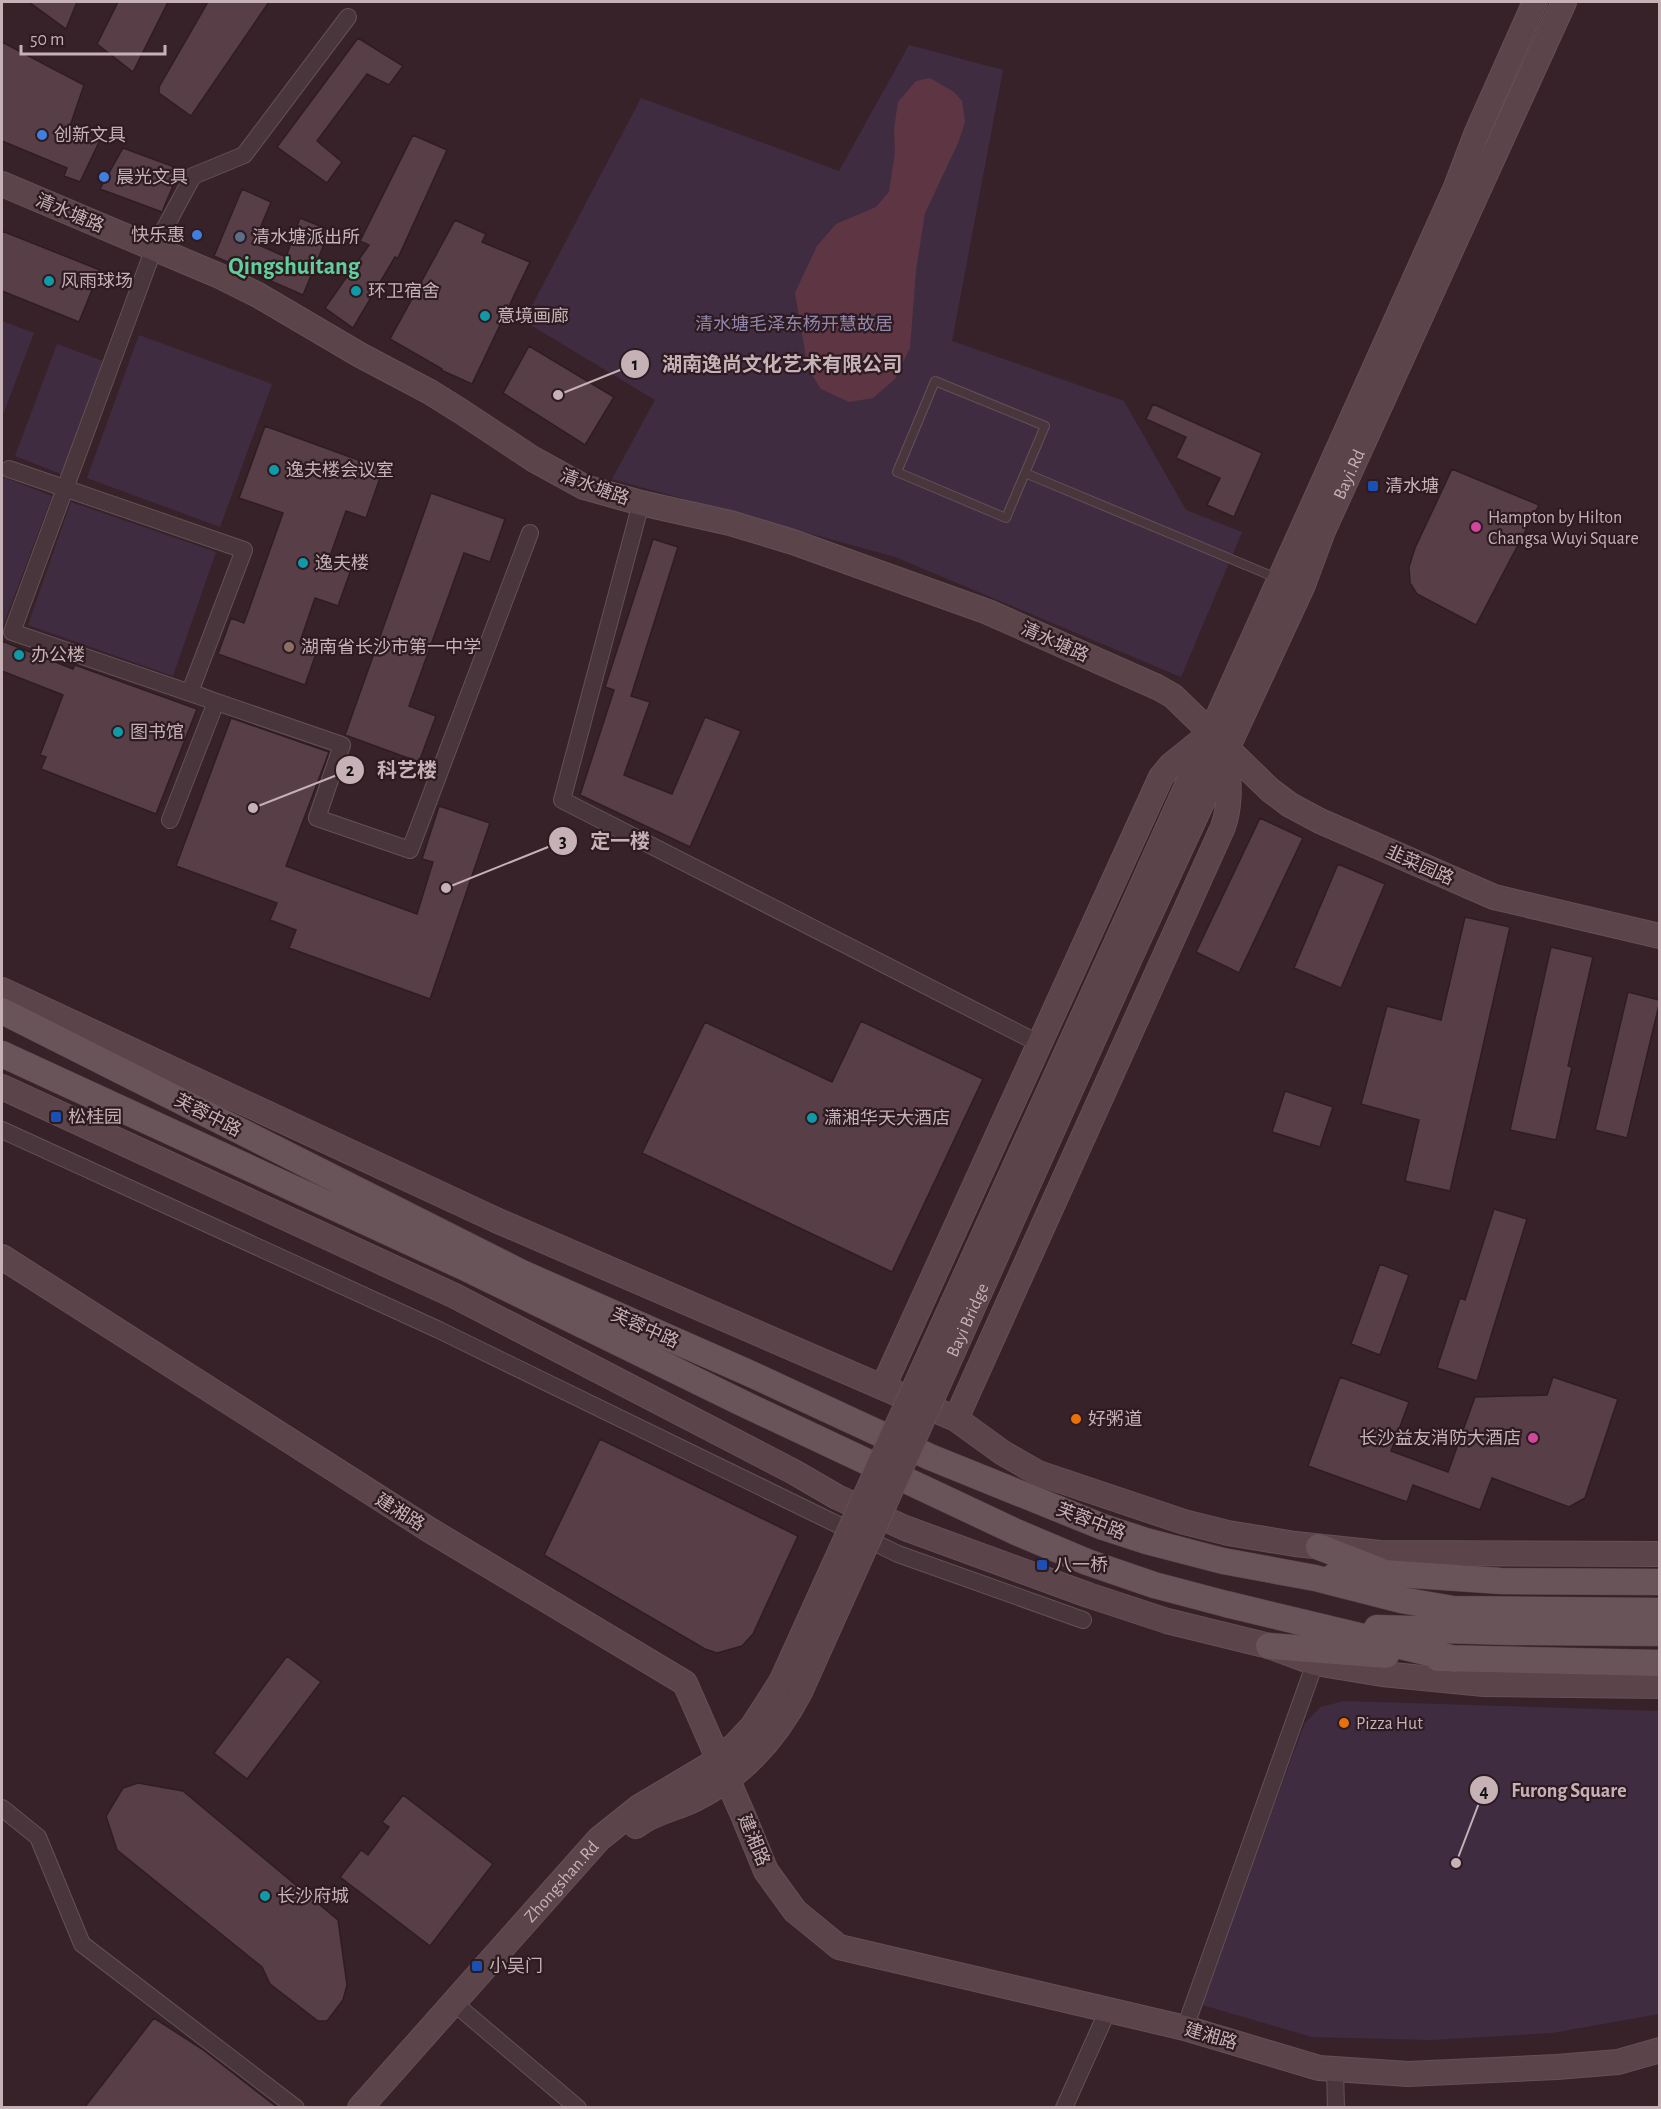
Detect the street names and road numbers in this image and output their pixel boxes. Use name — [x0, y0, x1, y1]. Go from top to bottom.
street label: 清水塘路 — [33, 190, 107, 236]
street label: Bayi.Rd — [1331, 447, 1369, 502]
street label: 清水塘路 — [558, 465, 632, 509]
street label: 清水塘路 — [1018, 618, 1092, 666]
street label: 韭菜园路 — [1383, 841, 1457, 889]
street label: 芙蓉中路 — [171, 1090, 245, 1140]
street label: Bayi Bridge — [944, 1281, 993, 1360]
street label: 芙蓉中路 — [608, 1304, 682, 1352]
street label: 建湘路 — [372, 1489, 428, 1535]
street label: 芙蓉中路 — [1054, 1499, 1128, 1543]
street label: 建湘路 — [734, 1811, 774, 1869]
street label: Zhongshan.Rd — [521, 1838, 603, 1926]
street label: 建湘路 — [1182, 2019, 1240, 2053]

